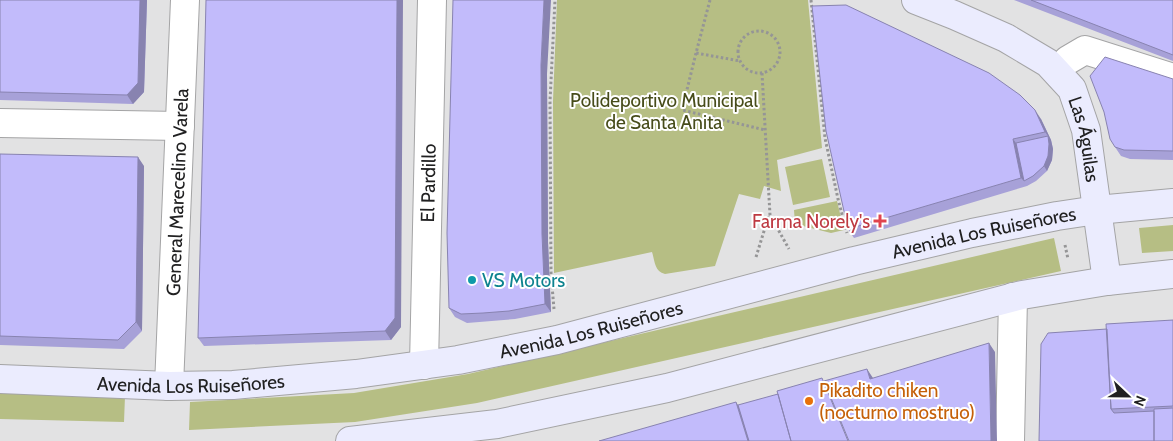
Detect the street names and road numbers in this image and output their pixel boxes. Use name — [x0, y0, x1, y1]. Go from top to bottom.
street label: General Marecelino Varela — [161, 88, 193, 296]
street label: Las Águilas — [1064, 93, 1105, 184]
street label: El Pardillo — [416, 143, 440, 223]
street label: Avenida Los Ruiseñores — [889, 202, 1078, 263]
street label: Avenida Los Ruiseñores — [497, 296, 685, 363]
street label: Avenida Los Ruiseñores — [97, 369, 286, 398]

